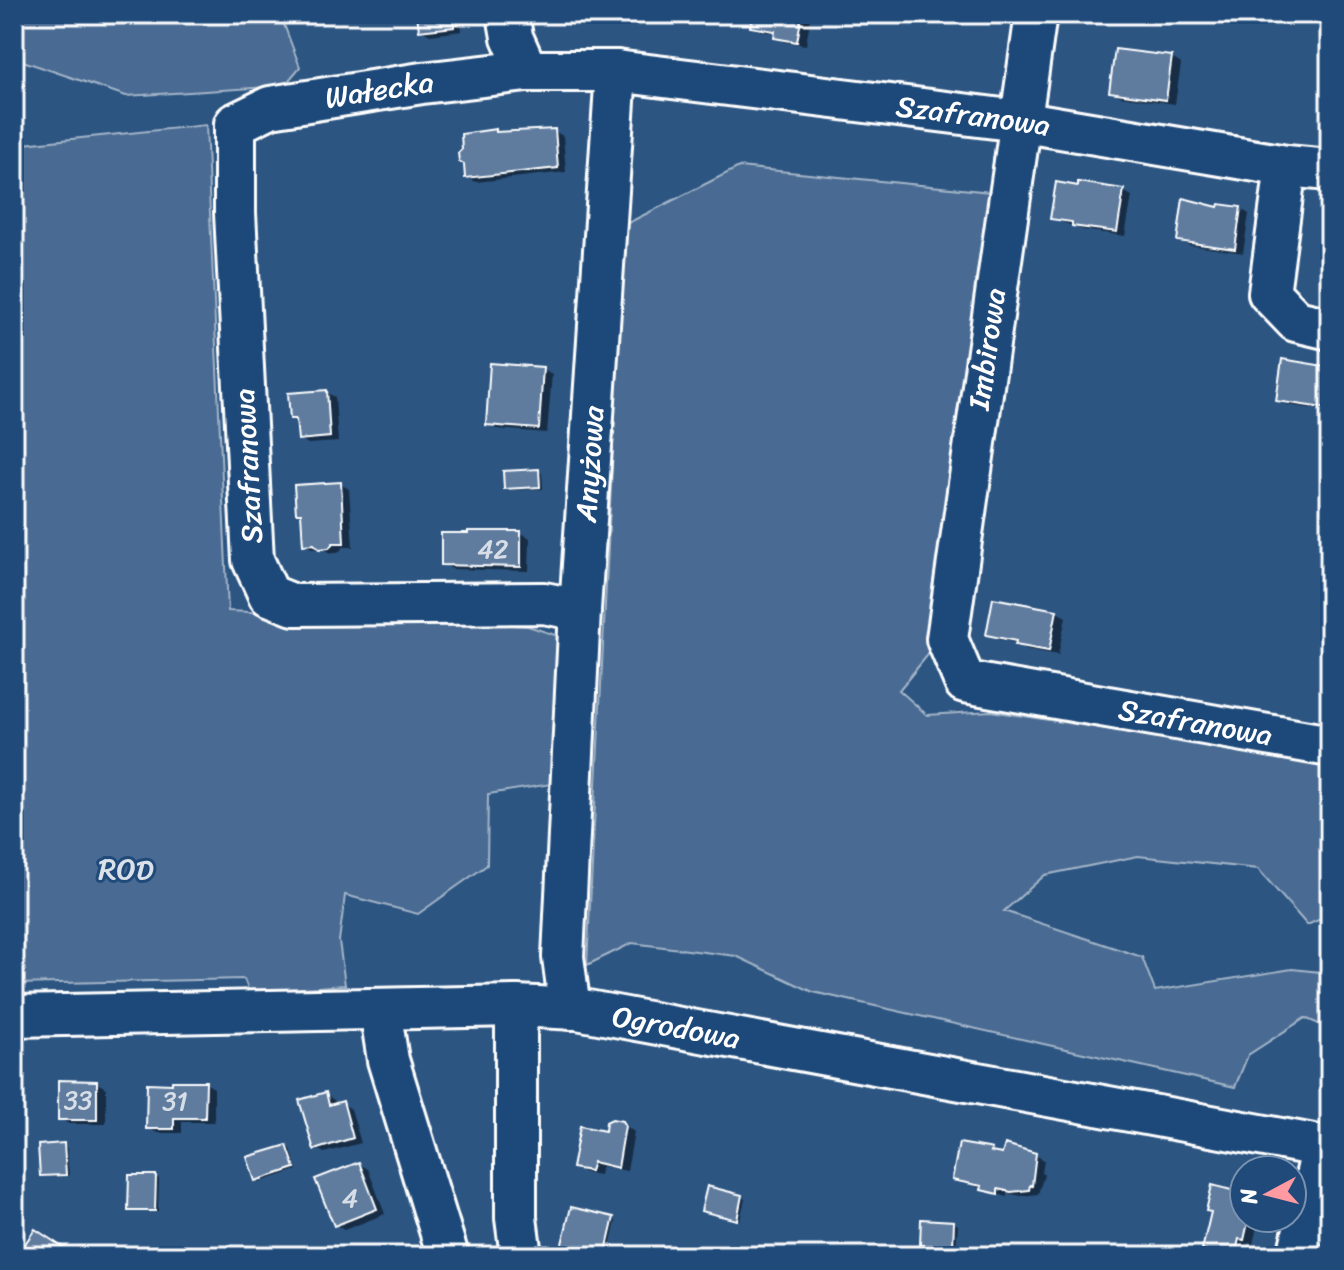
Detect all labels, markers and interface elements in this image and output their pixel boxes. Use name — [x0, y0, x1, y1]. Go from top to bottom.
street label: Wałecka — [321, 55, 436, 125]
street label: Szafranowa — [893, 79, 1055, 153]
street label: Imbirowa — [952, 285, 1022, 414]
street label: Szafranowa — [217, 387, 279, 545]
street label: Anyżowa — [559, 403, 621, 525]
house number: 42 — [477, 526, 509, 572]
street label: Szafranowa — [1114, 682, 1277, 762]
park label: ROD — [98, 842, 154, 896]
street label: Ogrodowa — [608, 989, 744, 1066]
house number: 33 — [64, 1077, 92, 1123]
house number: 31 — [162, 1078, 188, 1124]
north arrow — [1228, 1154, 1308, 1234]
house number: 4 — [342, 1175, 358, 1221]
text: N — [1228, 1186, 1269, 1207]

